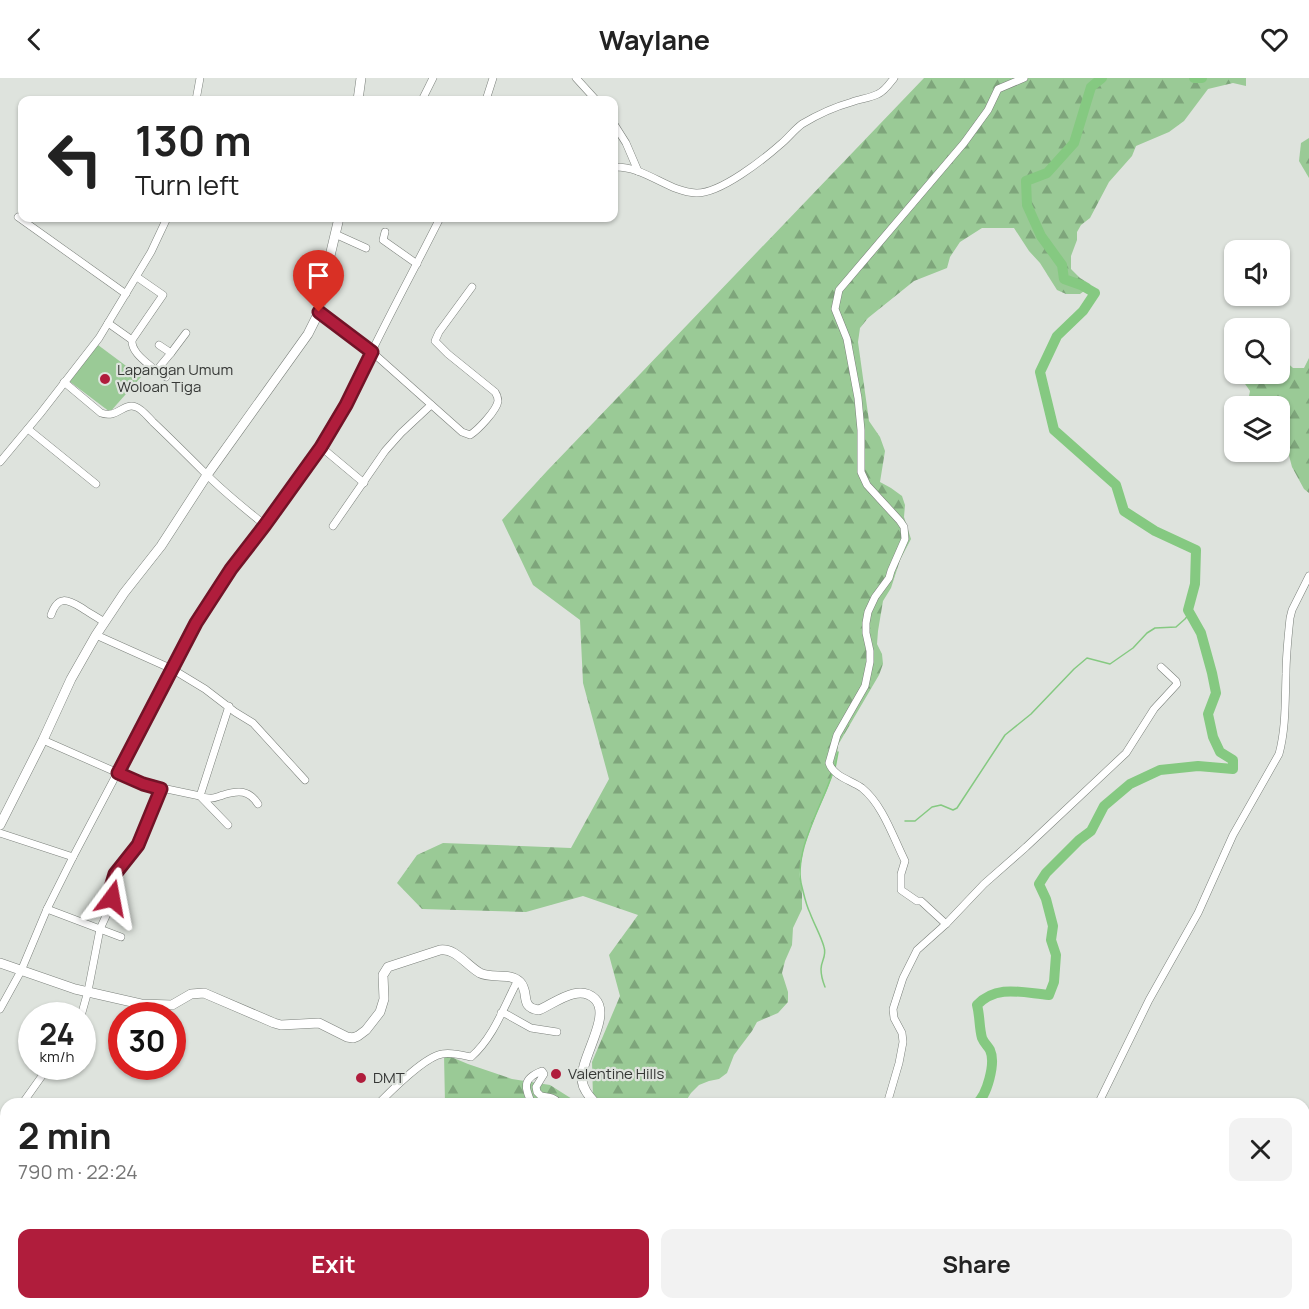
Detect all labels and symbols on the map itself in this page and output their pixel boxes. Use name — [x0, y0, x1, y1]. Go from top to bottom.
pin — [293, 250, 344, 312]
place label: Lapangan Umum Woloan Tiga — [117, 359, 233, 397]
marker: Lapangan Umum Woloan Tiga — [98, 372, 112, 386]
position arrow — [80, 866, 144, 930]
speed limit sign: 30 — [108, 1002, 186, 1080]
place label: Valentine Hills — [568, 1063, 665, 1084]
place label: DMT — [373, 1067, 405, 1088]
marker: Valentine Hills — [549, 1067, 563, 1081]
marker: DMT — [354, 1071, 368, 1085]

